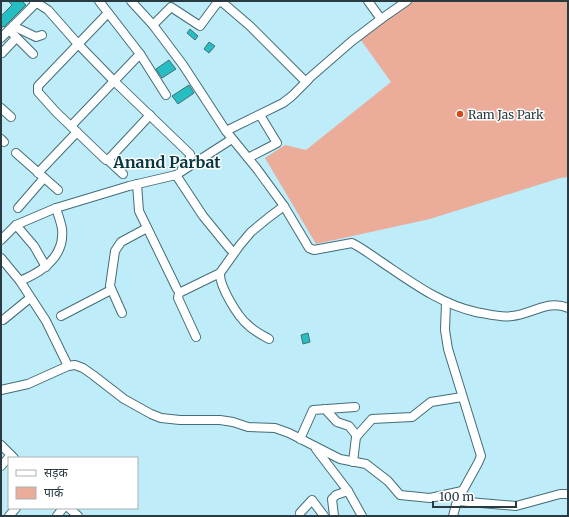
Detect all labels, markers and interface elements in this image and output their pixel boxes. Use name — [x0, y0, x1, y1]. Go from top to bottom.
place label: Ram Jas Park — [468, 107, 544, 122]
marker: Ram Jas Park — [455, 109, 465, 119]
district label: Anand Parbat — [112, 152, 221, 172]
legend — [8, 457, 138, 509]
text: सड़क — [44, 465, 69, 480]
scale bar — [433, 483, 516, 509]
text: पार्क — [44, 485, 64, 500]
text: 100 m — [439, 489, 474, 504]

